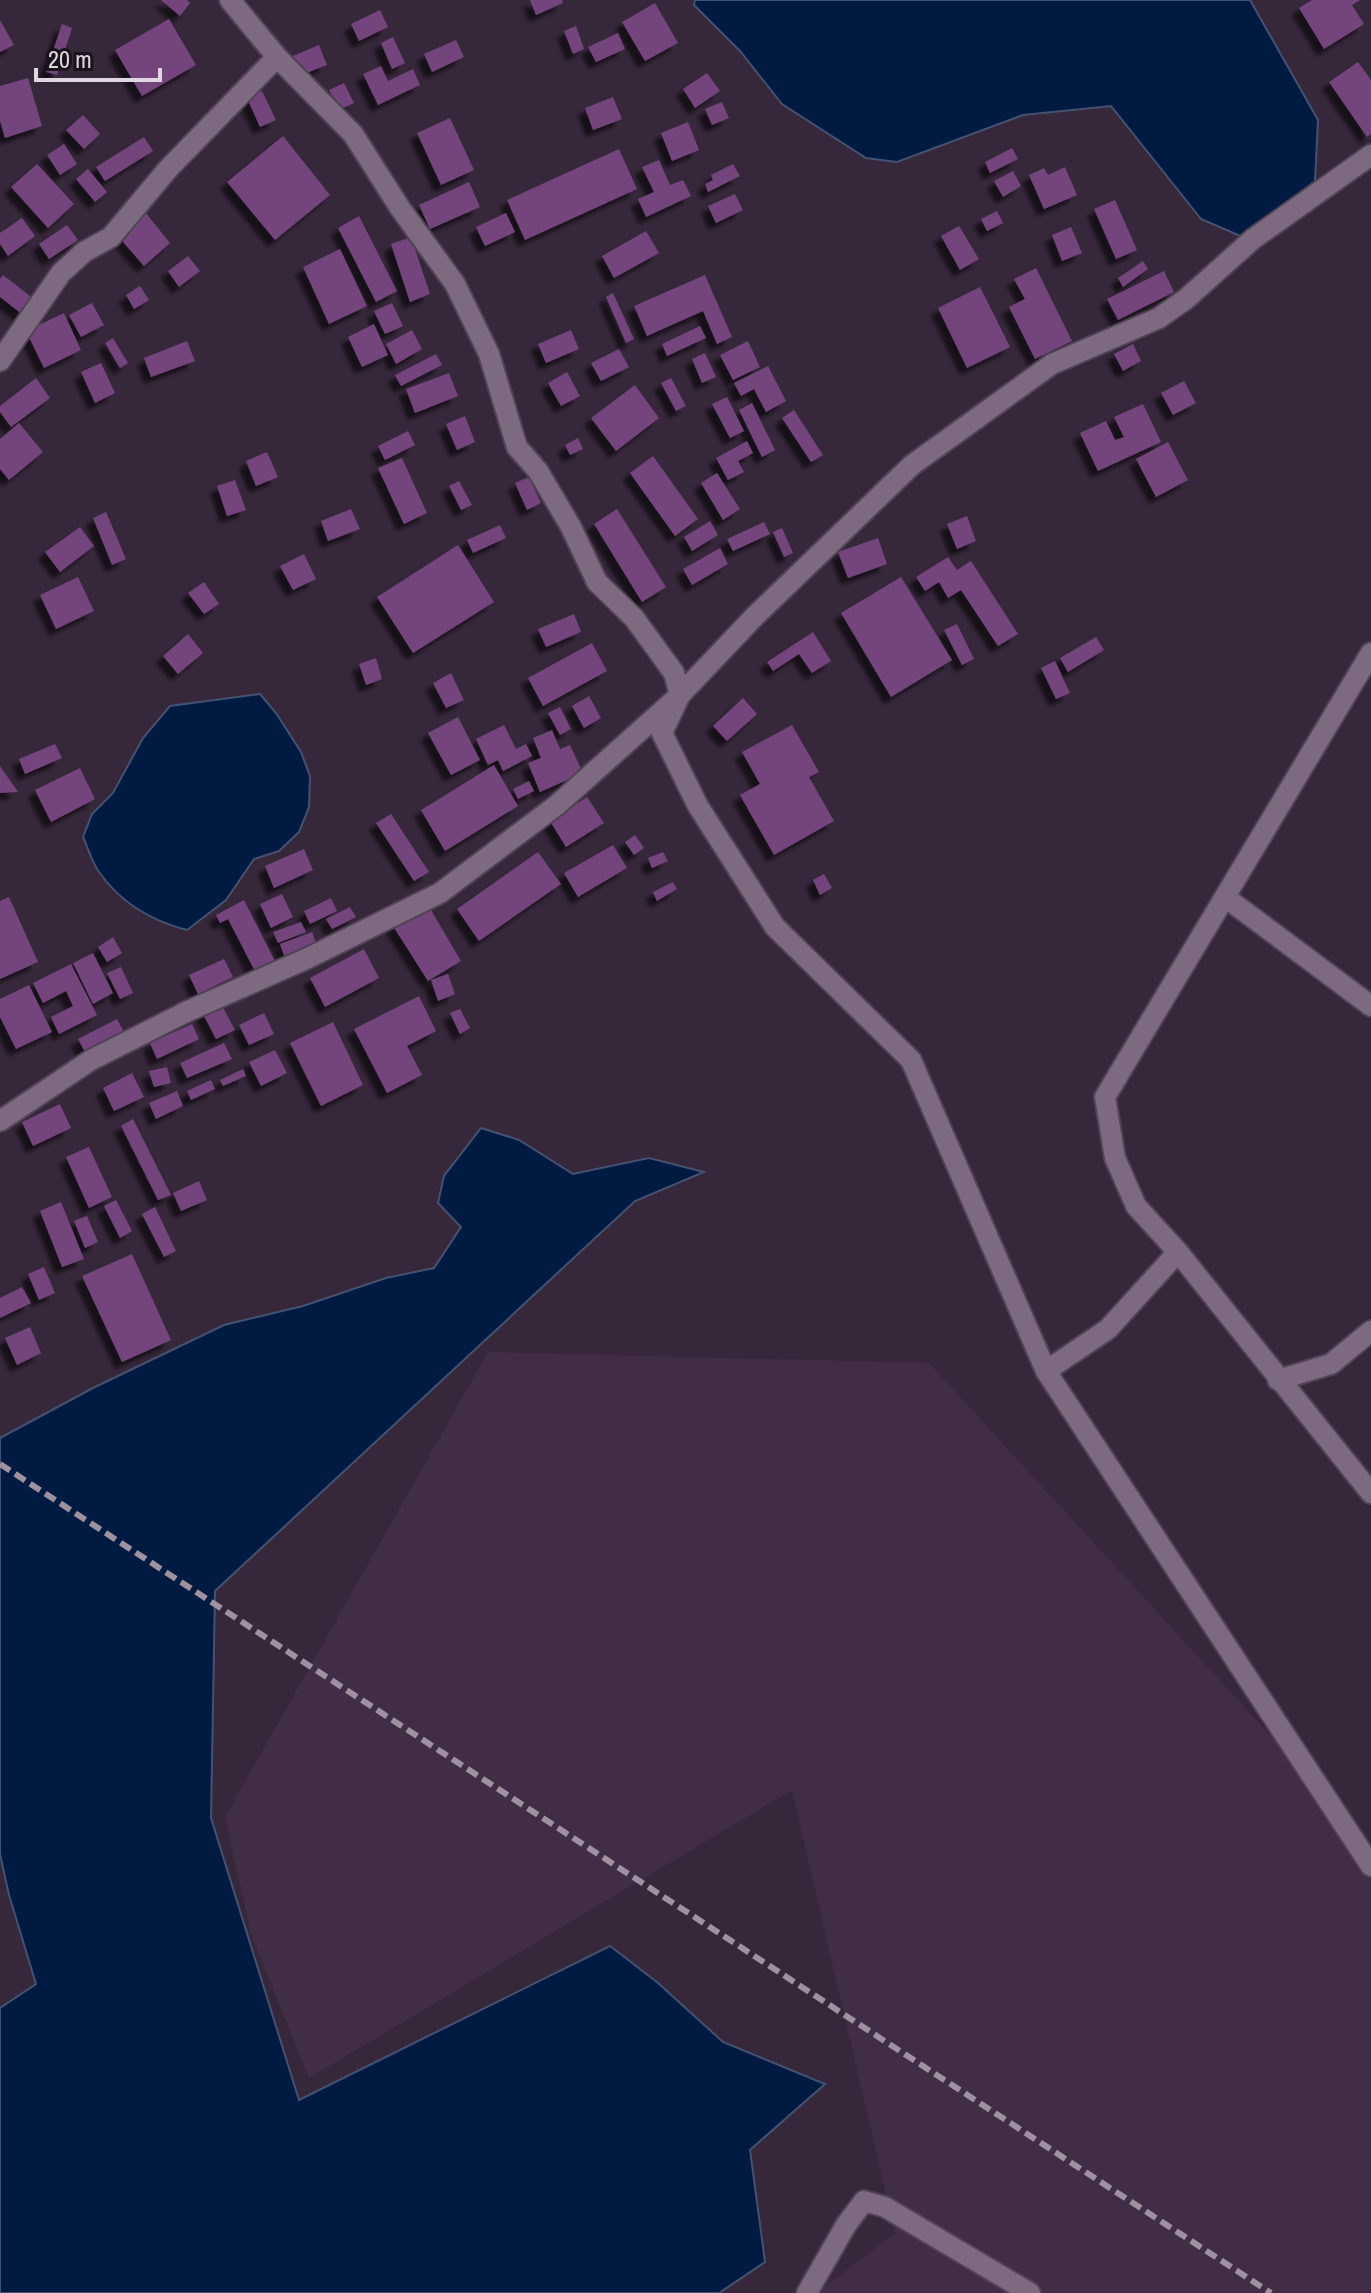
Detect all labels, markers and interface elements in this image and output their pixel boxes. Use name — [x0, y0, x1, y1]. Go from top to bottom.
scale bar — [36, 32, 160, 82]
text: 20 m — [48, 43, 92, 75]

